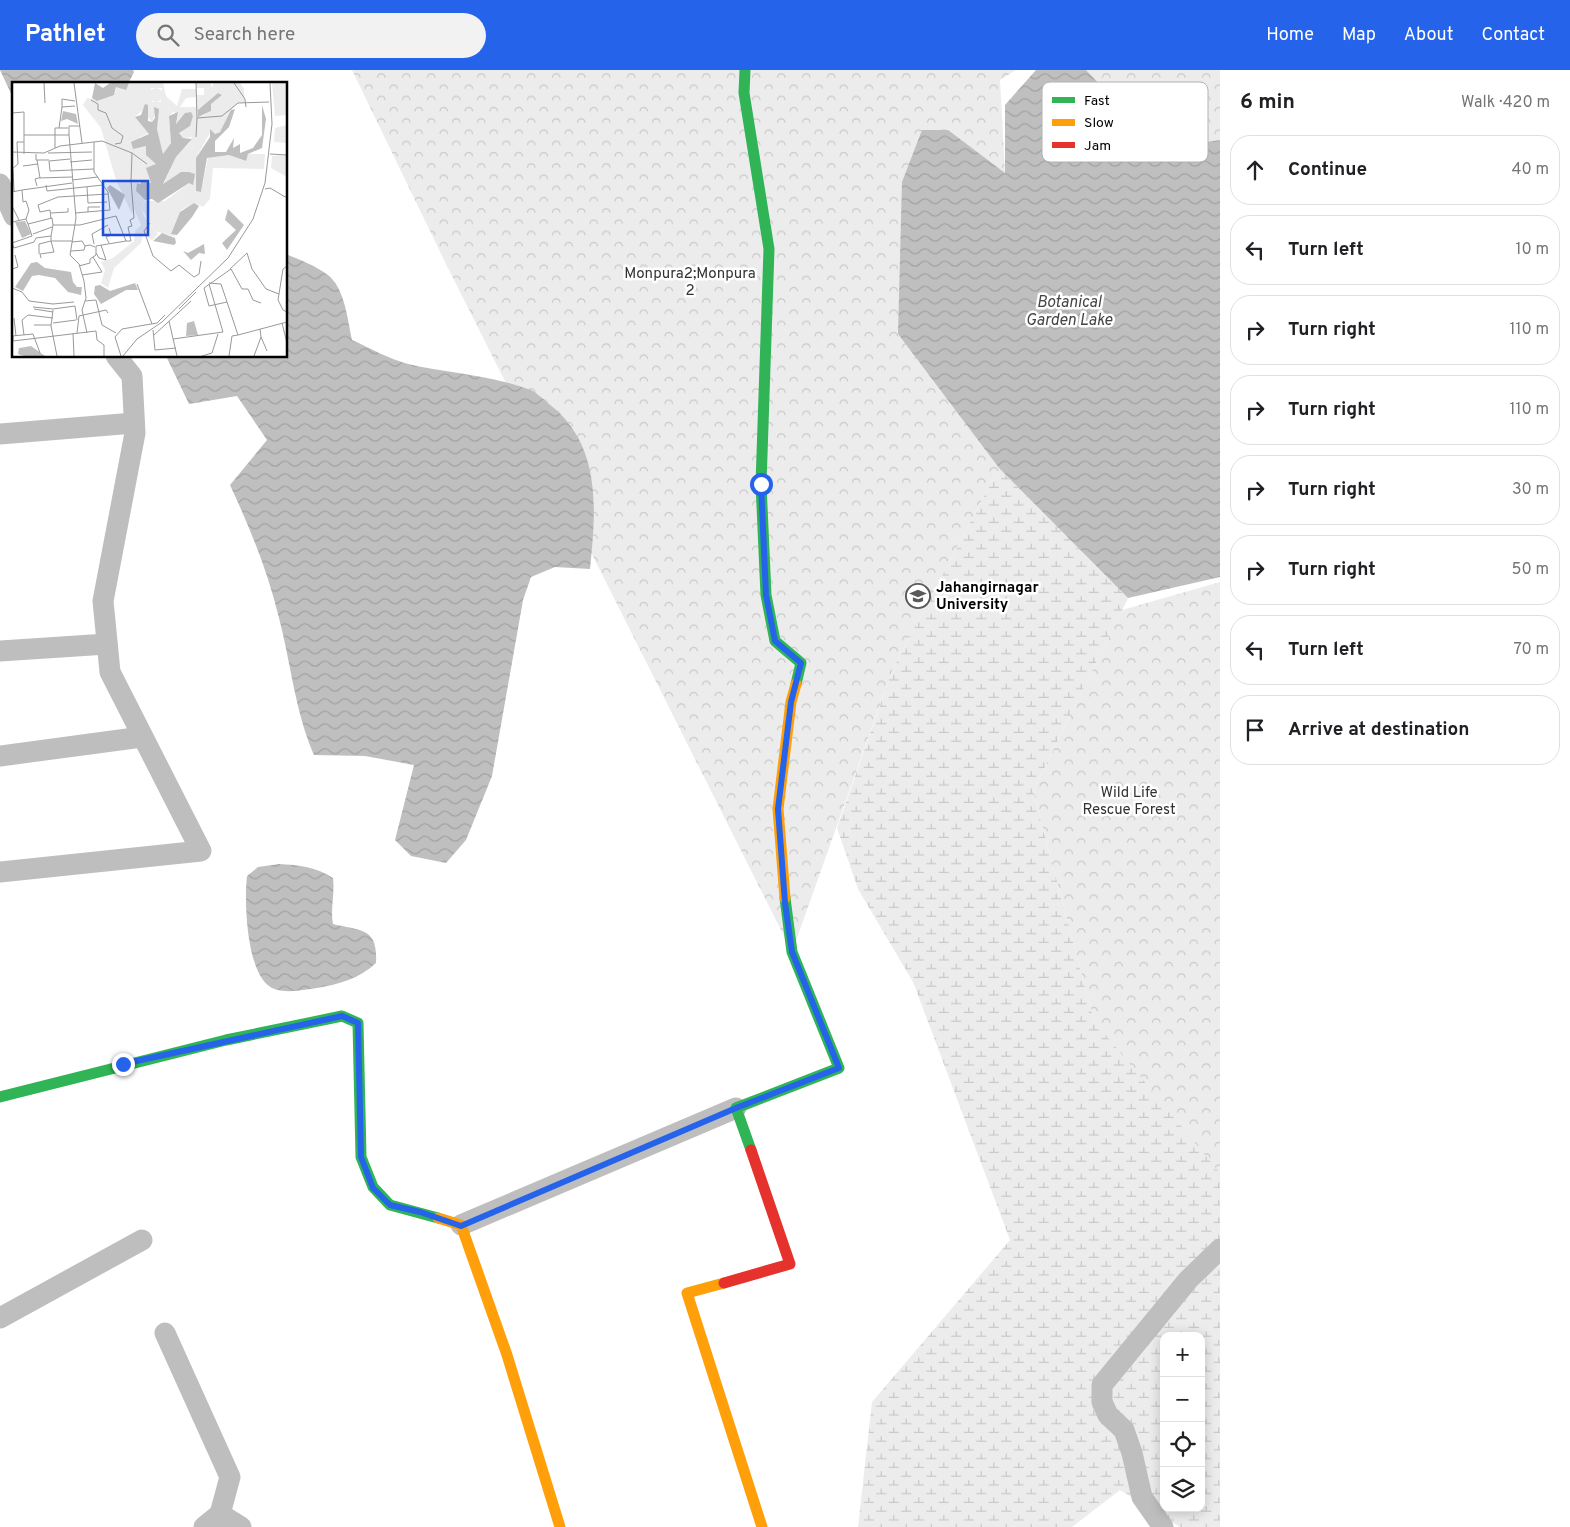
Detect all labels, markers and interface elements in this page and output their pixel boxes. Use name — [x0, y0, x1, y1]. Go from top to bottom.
search box — [136, 13, 486, 58]
text: Pathlet — [25, 20, 106, 50]
icon: search — [154, 21, 182, 49]
text: Search here — [194, 23, 295, 47]
text: Home — [1266, 24, 1314, 47]
text: Map — [1342, 24, 1376, 47]
text: About — [1404, 24, 1453, 47]
text: Contact — [1481, 24, 1545, 47]
inset map — [12, 82, 288, 358]
legend — [1042, 82, 1208, 162]
text: 6 min — [1240, 89, 1295, 116]
text: Fast — [1084, 93, 1110, 110]
text: Walk · 420 m — [1461, 93, 1550, 113]
text: Slow — [1084, 115, 1114, 132]
text: Jam — [1084, 138, 1111, 155]
icon: ahead — [1241, 156, 1269, 184]
text: Continue — [1288, 158, 1367, 182]
text: 40 m — [1511, 160, 1549, 180]
icon: left — [1241, 236, 1269, 264]
text: Turn left — [1288, 238, 1364, 262]
text: 10 m — [1515, 240, 1549, 260]
park label: Monpura2;Monpura 2 — [624, 265, 756, 301]
water label: Botanical Garden Lake — [1026, 293, 1113, 331]
icon: right — [1241, 316, 1269, 344]
text: Turn right — [1288, 318, 1376, 342]
text: 110 m — [1509, 320, 1549, 340]
icon: right — [1241, 396, 1269, 424]
text: Turn right — [1288, 398, 1376, 422]
text: 110 m — [1509, 400, 1549, 420]
route start — [750, 473, 773, 496]
icon: right — [1241, 476, 1269, 504]
text: Turn right — [1288, 478, 1376, 502]
text: 30 m — [1512, 480, 1549, 500]
icon: right — [1241, 556, 1269, 584]
text: Turn right — [1288, 558, 1376, 582]
text: 50 m — [1512, 560, 1549, 580]
place label: Jahangirnagar University — [936, 579, 1039, 615]
school or university icon: Jahangirnagar University — [905, 583, 931, 609]
icon: left — [1241, 636, 1269, 664]
text: Turn left — [1288, 638, 1364, 662]
text: 70 m — [1514, 640, 1549, 660]
icon: arrive — [1241, 716, 1269, 744]
text: Arrive at destination — [1288, 718, 1469, 742]
park label: Wild Life Rescue Forest — [1082, 784, 1176, 820]
route end — [112, 1053, 135, 1076]
map controls — [1160, 1332, 1205, 1512]
button: + — [1160, 1332, 1205, 1377]
button: − — [1160, 1377, 1205, 1422]
button: locate — [1160, 1422, 1205, 1467]
button: layers — [1160, 1467, 1205, 1512]

